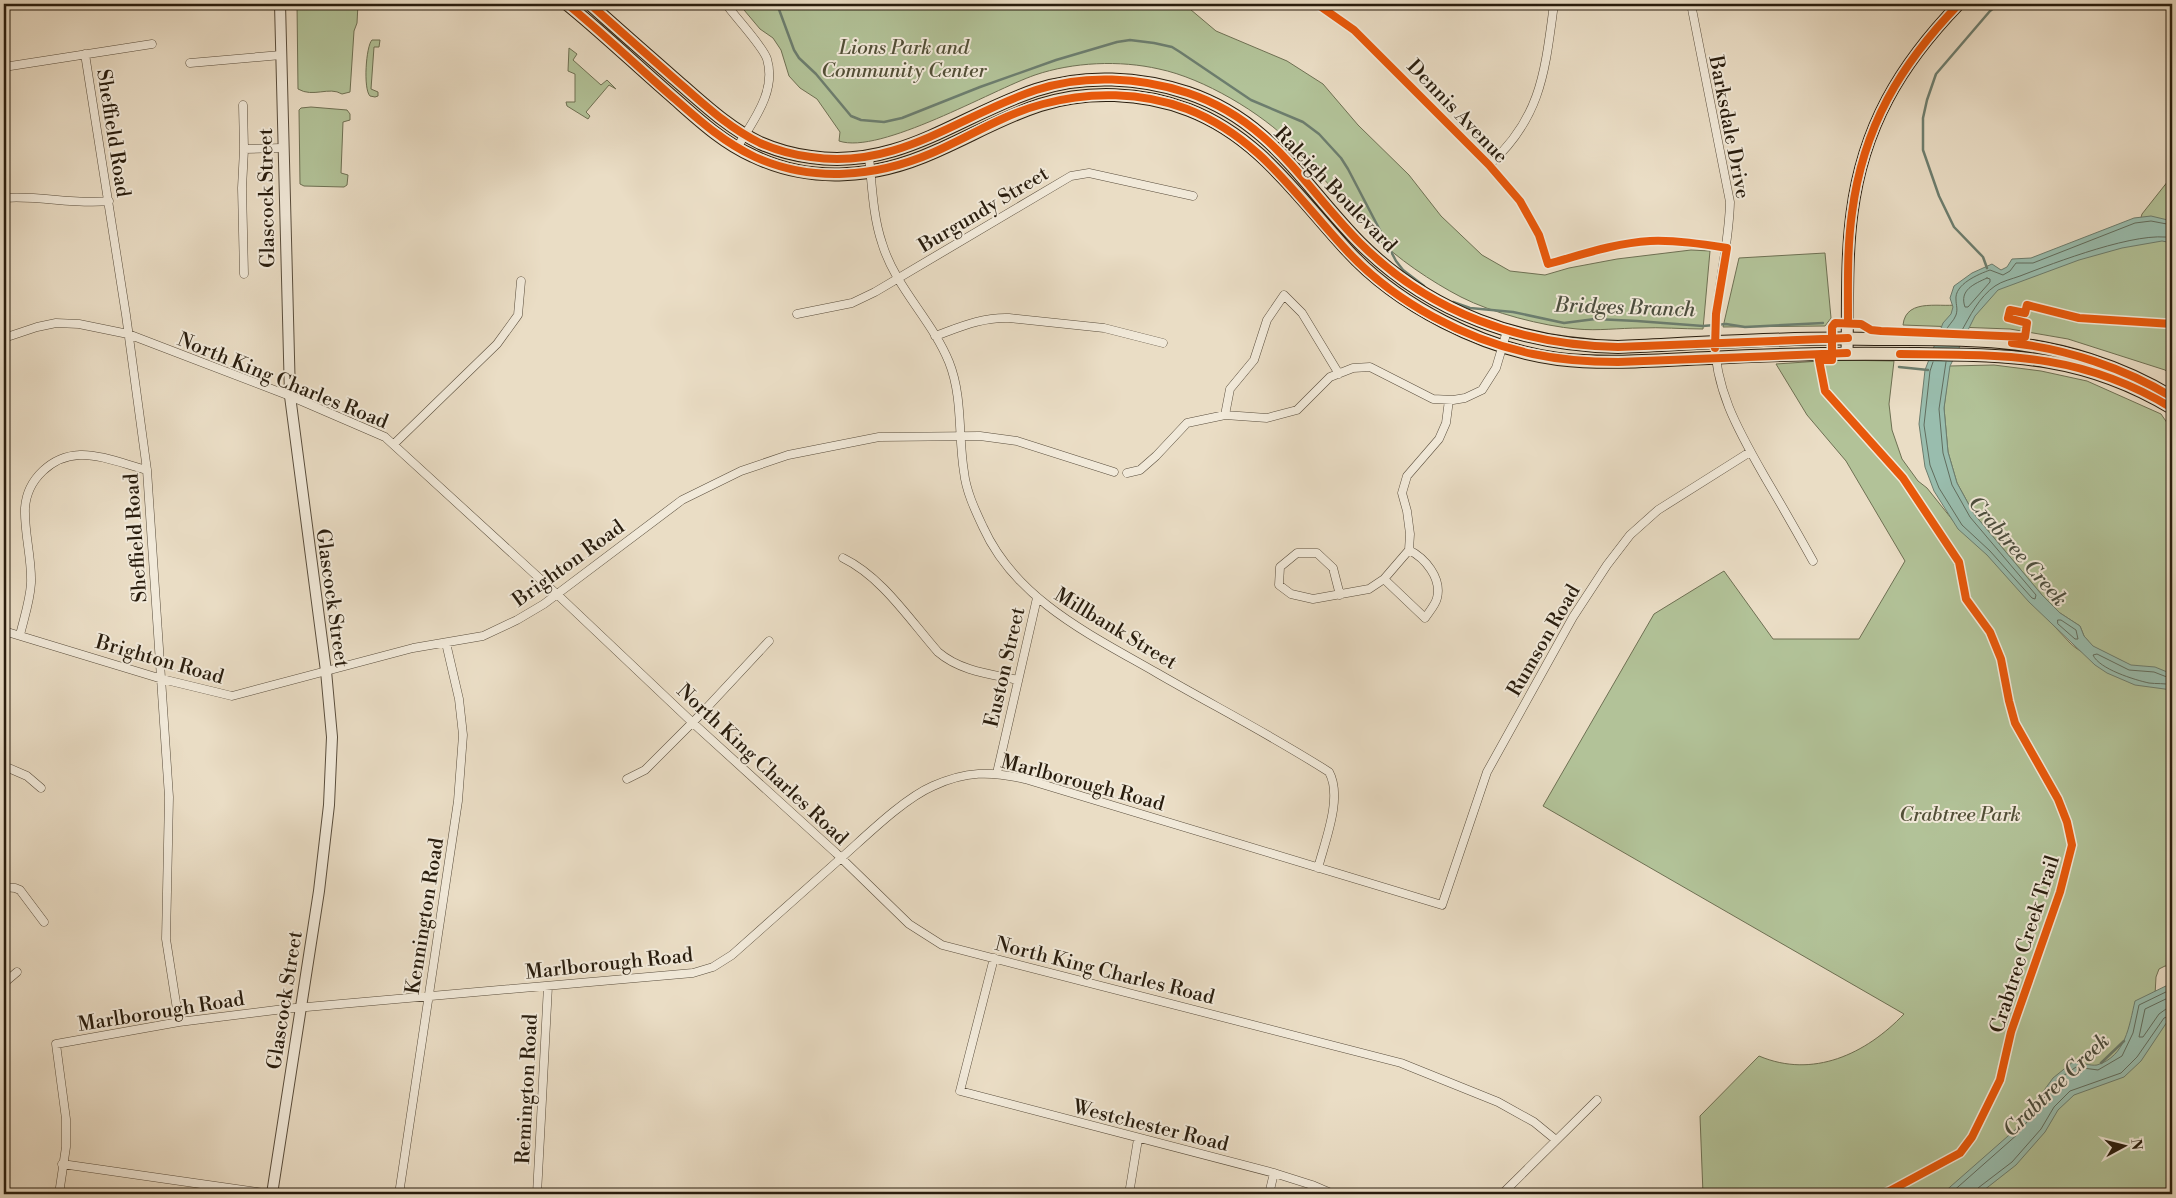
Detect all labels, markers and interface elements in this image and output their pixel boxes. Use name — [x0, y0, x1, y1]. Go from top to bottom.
park label: Lions Park and Community Center — [821, 36, 987, 84]
street label: Barksdale Drive — [1702, 53, 1755, 201]
street label: Dennis Avenue — [1401, 55, 1513, 169]
street label: Sheffield Road — [90, 67, 135, 200]
street label: Raleigh Boulevard — [1268, 122, 1402, 259]
street label: Glascock Street — [254, 128, 281, 268]
street label: Burgundy Street — [913, 162, 1053, 259]
water label: Bridges Branch — [1553, 293, 1696, 323]
street label: North King Charles Road — [173, 328, 392, 435]
street label: Sheffield Road — [119, 472, 153, 603]
water label: Crabtree Creek — [1962, 491, 2072, 612]
street label: Brighton Road — [507, 515, 630, 614]
street label: Glascock Street — [309, 527, 354, 669]
street label: Rumson Road — [1502, 580, 1587, 701]
street label: Millbank Street — [1049, 583, 1181, 676]
street label: Euston Street — [979, 605, 1031, 730]
street label: Brighton Road — [92, 630, 227, 691]
street label: North King Charles Road — [671, 679, 853, 852]
street label: Marlborough Road — [998, 750, 1168, 817]
park label: Crabtree Park — [1899, 803, 2021, 828]
street label: Kennington Road — [401, 836, 450, 996]
street label: Crabtree Creek Trail — [1985, 853, 2066, 1036]
street label: Glascock Street — [262, 929, 309, 1071]
street label: North King Charles Road — [992, 932, 1218, 1011]
street label: Marlborough Road — [524, 943, 695, 986]
street label: Marlborough Road — [76, 987, 247, 1038]
street label: Remington Road — [511, 1013, 544, 1165]
water label: Crabtree Creek — [1998, 1028, 2115, 1143]
street label: Westchester Road — [1069, 1095, 1232, 1158]
north arrow — [2098, 1120, 2148, 1170]
text: N — [2126, 1138, 2146, 1151]

